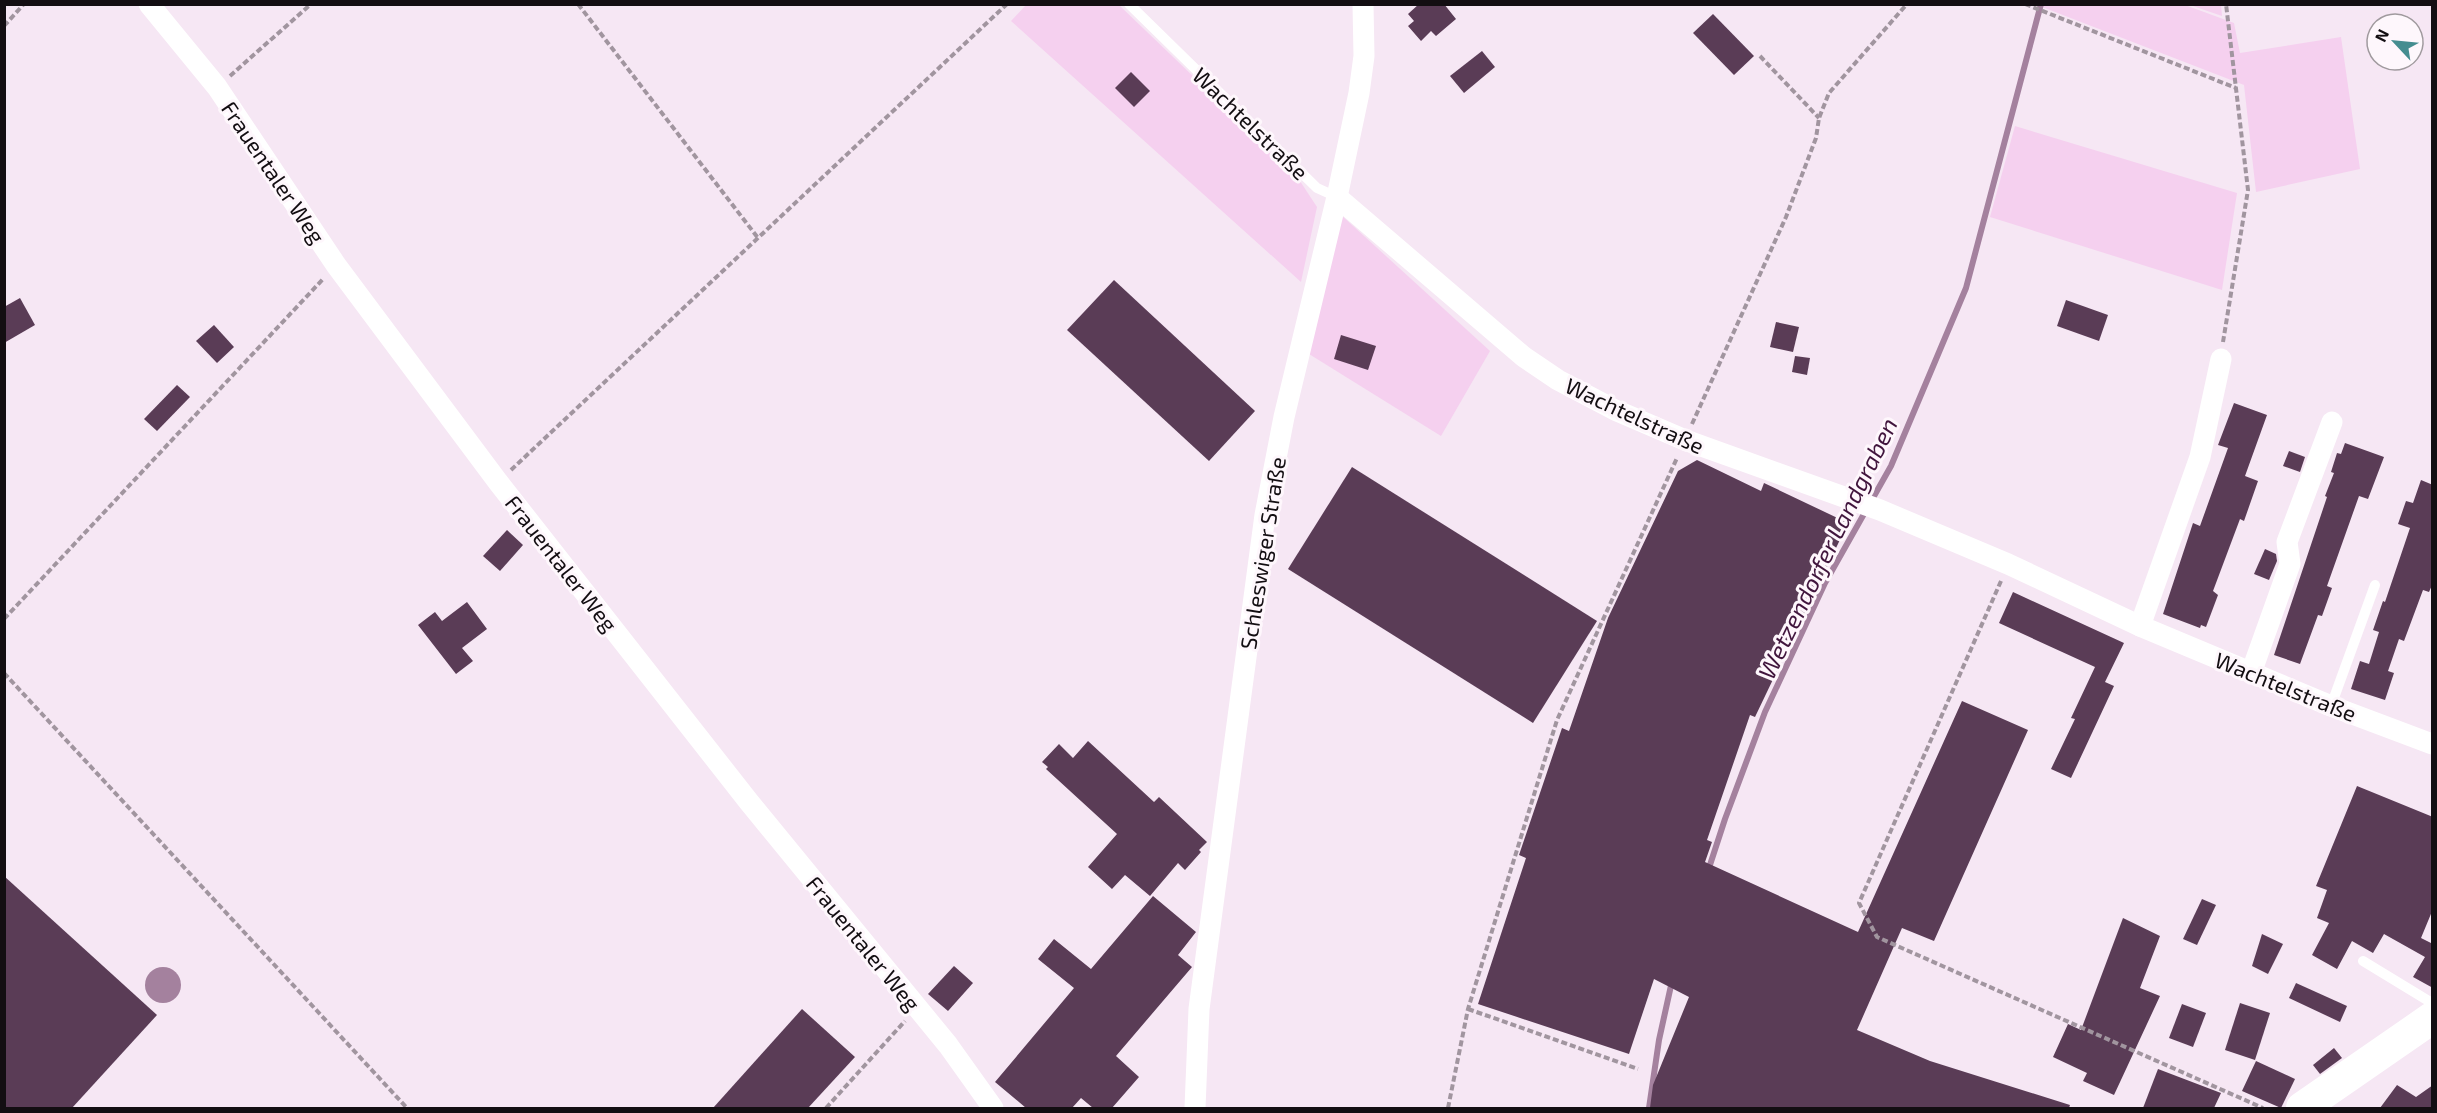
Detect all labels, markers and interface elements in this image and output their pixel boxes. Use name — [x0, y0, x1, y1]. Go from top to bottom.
north arrow — [2365, 12, 2425, 72]
text: N — [2370, 26, 2392, 45]
street label: Wachtelstraße — [1188, 62, 1314, 184]
street label: Frauentaler Weg — [217, 96, 331, 248]
street label: Wachtelstraße — [1561, 372, 1709, 458]
water label: Wetzendorfer Landgraben — [1751, 413, 1903, 683]
street label: Schleswiger Straße — [1234, 455, 1290, 651]
street label: Frauentaler Weg — [501, 490, 623, 636]
street label: Wachtelstraße — [2212, 646, 2360, 726]
street label: Frauentaler Weg — [802, 870, 926, 1016]

